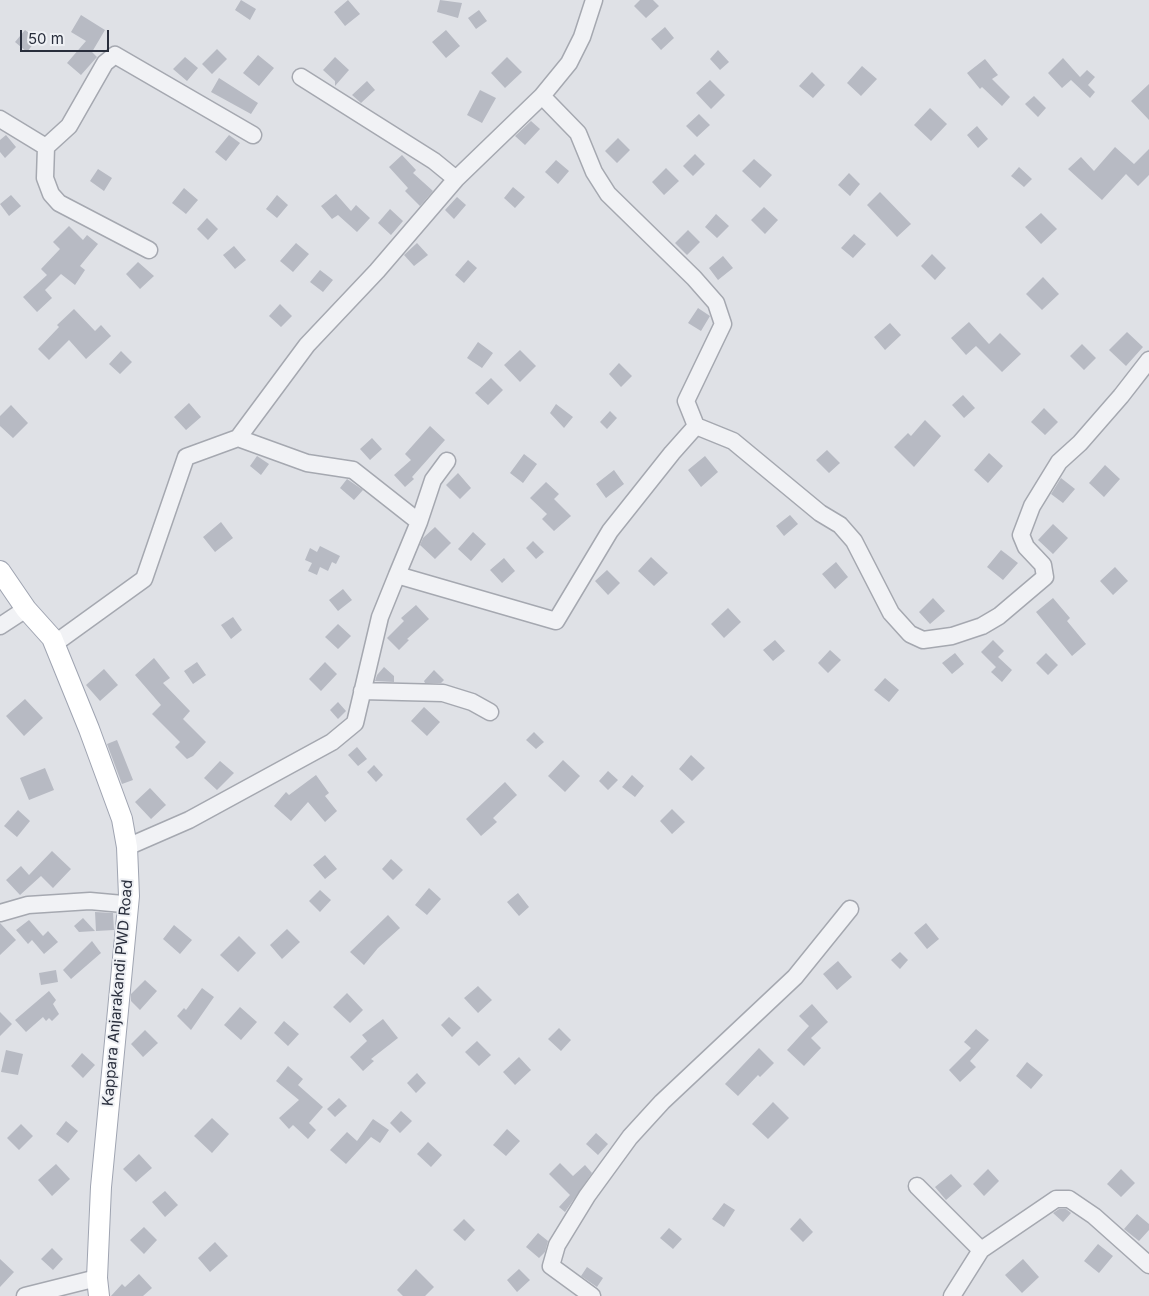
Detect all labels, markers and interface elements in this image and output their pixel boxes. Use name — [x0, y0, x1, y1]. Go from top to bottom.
scale bar — [22, 20, 111, 52]
text: 50 m — [28, 29, 64, 48]
street label: Kappara Anjarakandi PWD Road — [99, 879, 137, 1107]

